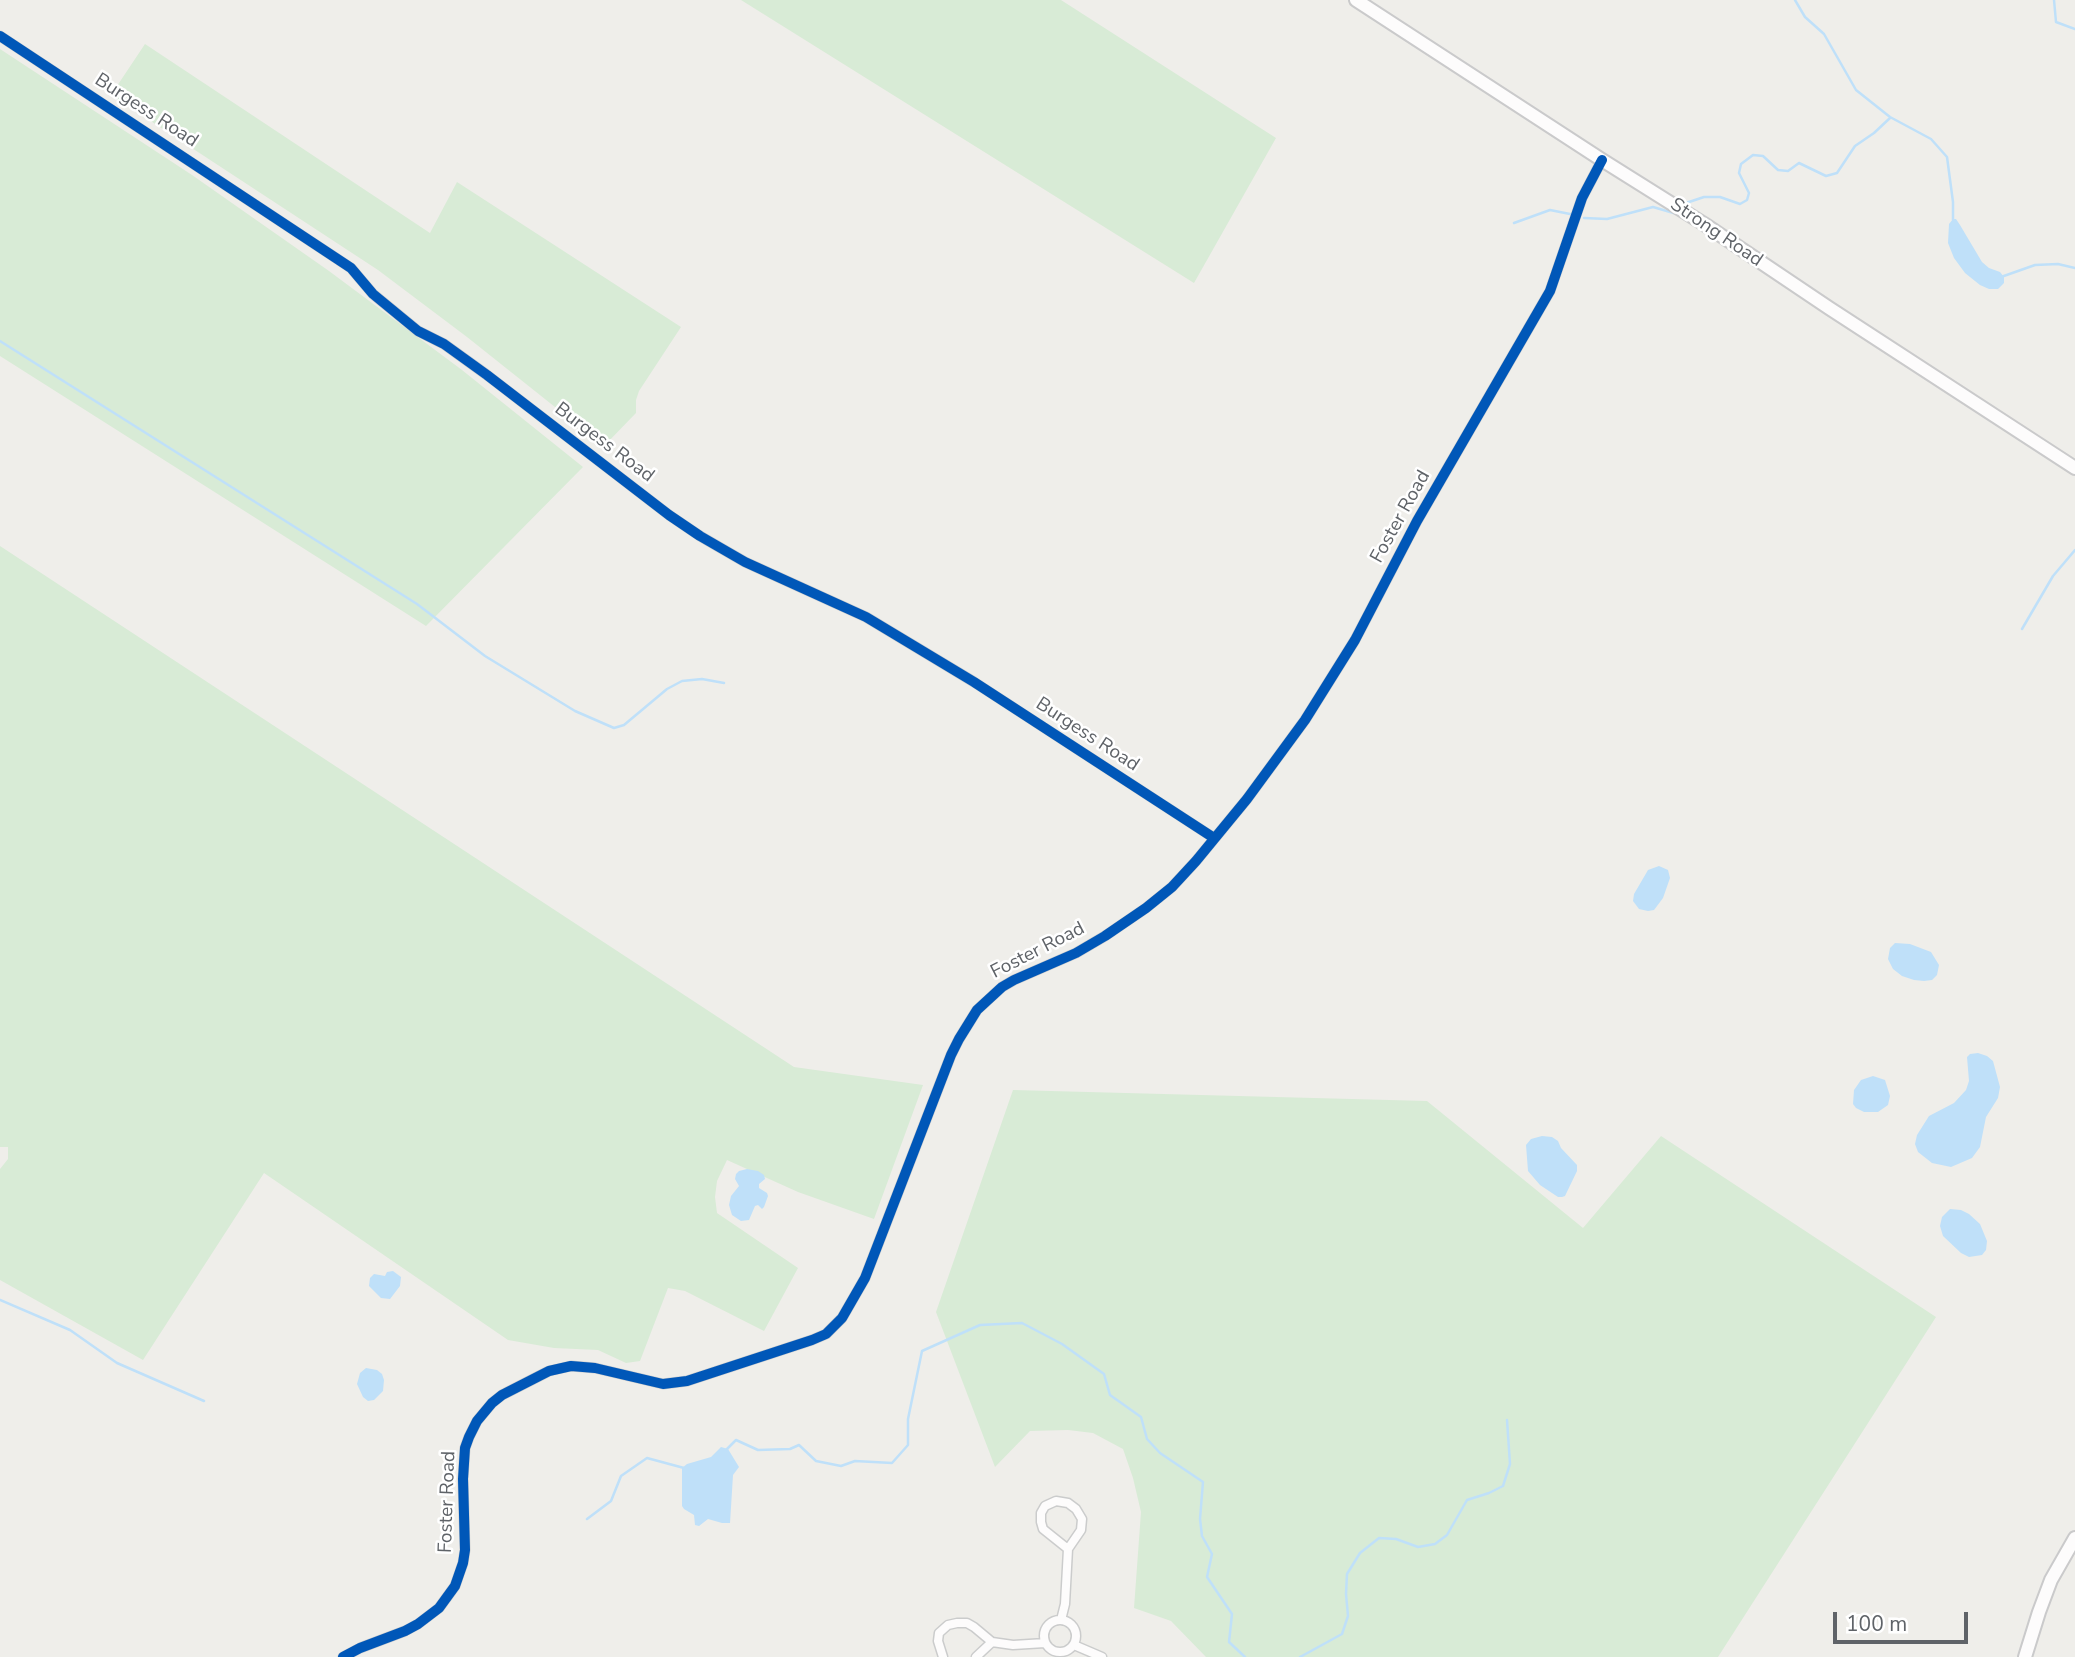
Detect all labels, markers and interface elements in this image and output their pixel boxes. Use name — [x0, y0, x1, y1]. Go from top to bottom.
street label: Burgess Road — [90, 69, 202, 153]
street label: Strong Road — [1665, 194, 1767, 272]
street label: Burgess Road — [550, 398, 658, 488]
street label: Foster Road — [1366, 467, 1436, 567]
street label: Burgess Road — [1031, 693, 1143, 777]
street label: Foster Road — [987, 918, 1089, 984]
street label: Foster Road — [435, 1451, 461, 1553]
scale bar — [1837, 1598, 1972, 1642]
text: 100 m — [1846, 1610, 1907, 1638]

